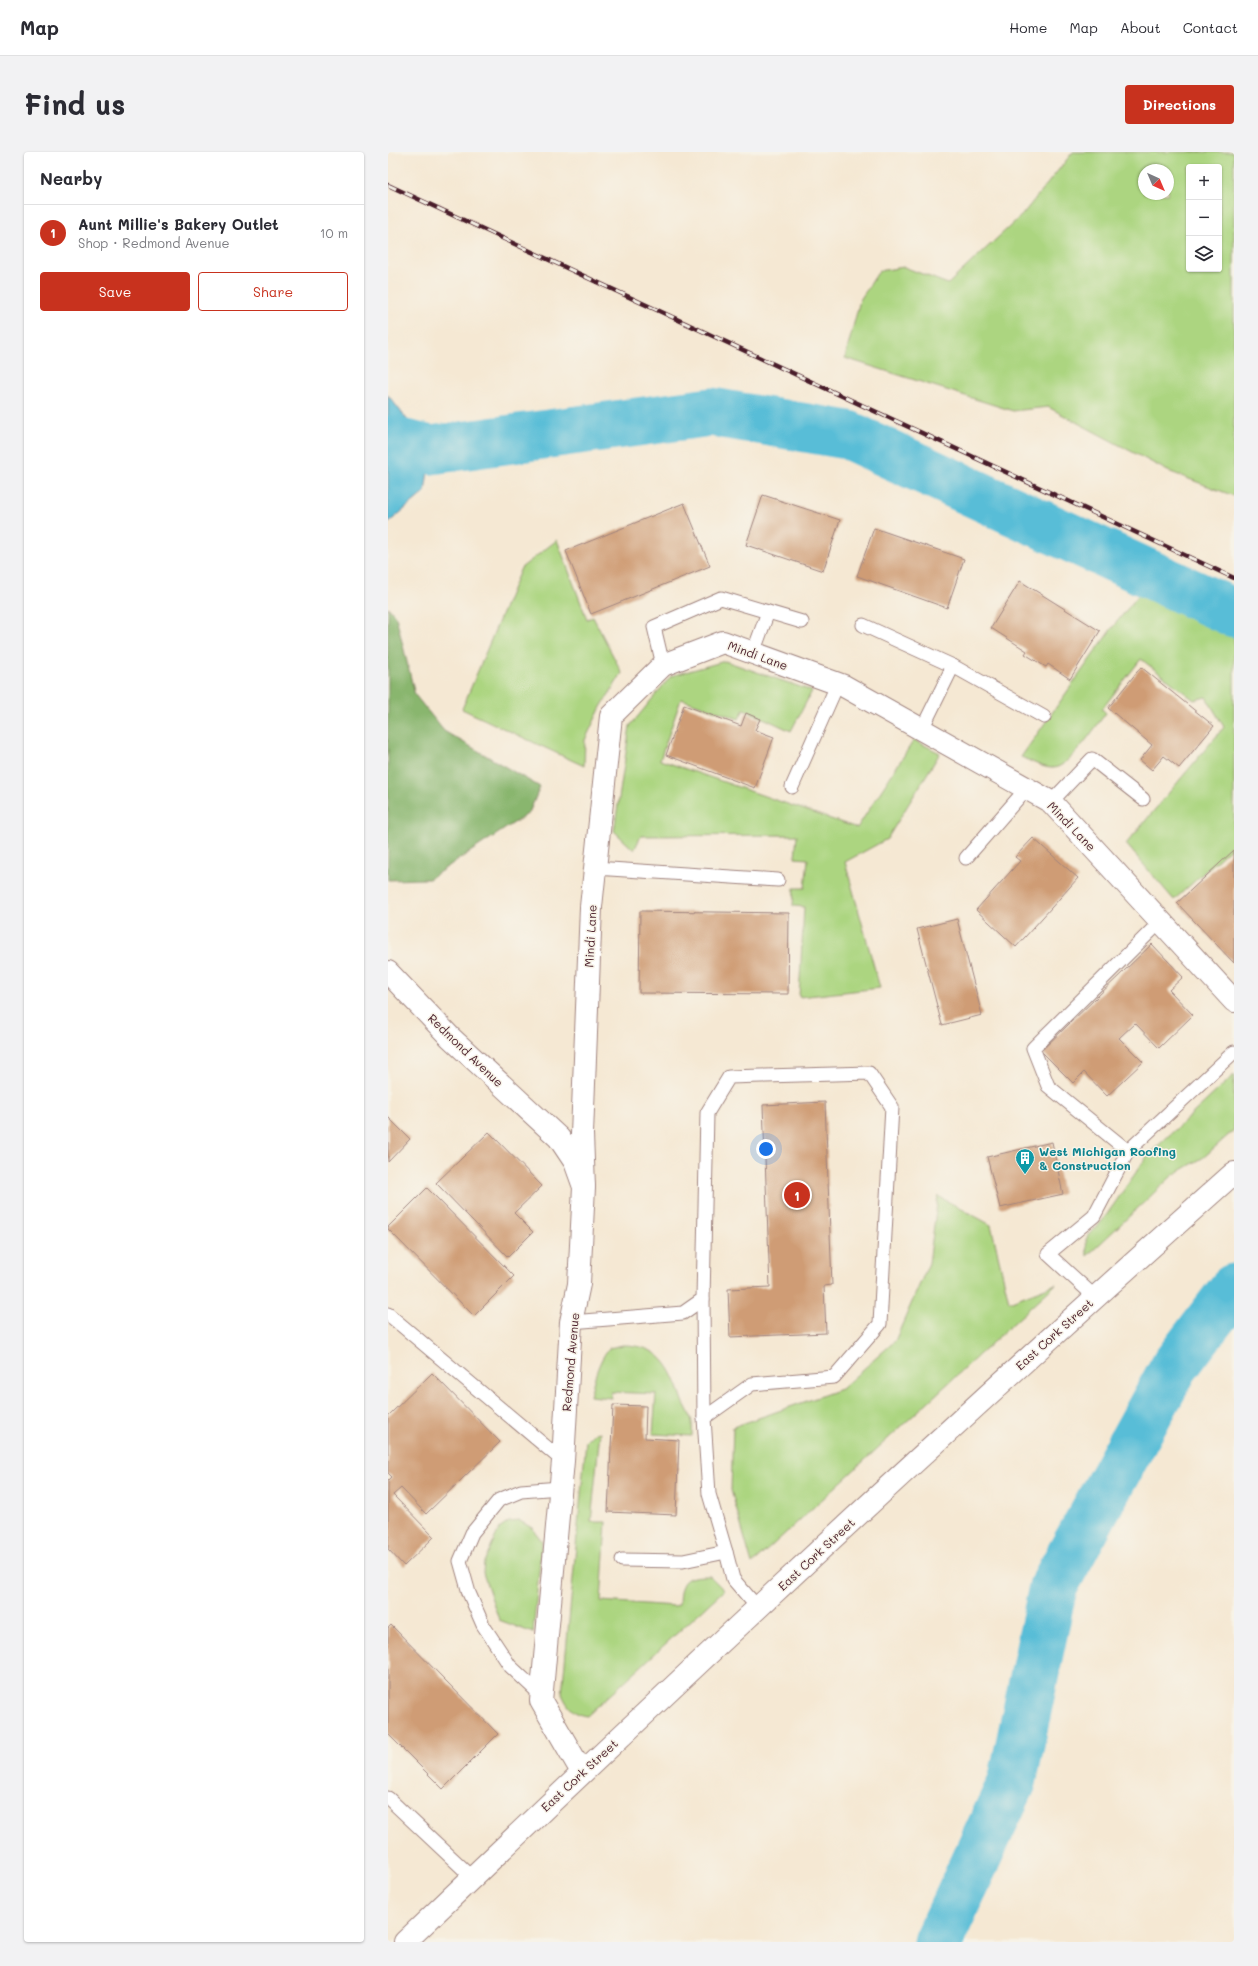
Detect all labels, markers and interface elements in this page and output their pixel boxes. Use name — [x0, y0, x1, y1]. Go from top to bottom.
text: Map — [20, 15, 59, 40]
text: Home — [1009, 18, 1047, 37]
text: Map — [1069, 18, 1098, 37]
text: About — [1120, 18, 1161, 37]
text: Contact — [1183, 18, 1238, 37]
button: Directions — [1125, 85, 1234, 124]
text: Find us — [24, 86, 125, 122]
north arrow — [1138, 164, 1174, 200]
map controls — [1186, 164, 1222, 272]
button: + — [1186, 164, 1222, 200]
text: Nearby — [40, 167, 102, 189]
button: − — [1186, 200, 1222, 236]
text: Aunt Millie's Bakery Outlet — [78, 214, 279, 234]
text: 1 — [50, 224, 56, 241]
text: 10 m — [320, 224, 348, 241]
text: Shop · Redmond Avenue — [78, 234, 230, 251]
button: layers — [1186, 236, 1222, 272]
button: Save — [40, 272, 190, 311]
button: Share — [198, 272, 348, 311]
street label: Mindi Lane — [726, 637, 790, 673]
street label: Mindi Lane — [1044, 798, 1100, 854]
street label: Mindi Lane — [580, 904, 600, 968]
street label: Redmond Avenue — [425, 1010, 507, 1090]
your location — [756, 1139, 776, 1159]
place label: West Michigan Roofing & Construction — [1039, 1143, 1176, 1173]
building icon: West Michigan Roofing & Construction — [1014, 1147, 1036, 1175]
pin: 1 — [784, 1180, 810, 1210]
street label: East Cork Street — [1012, 1295, 1096, 1373]
street label: Redmond Avenue — [558, 1312, 582, 1412]
street label: East Cork Street — [774, 1514, 858, 1594]
street label: East Cork Street — [537, 1735, 621, 1815]

